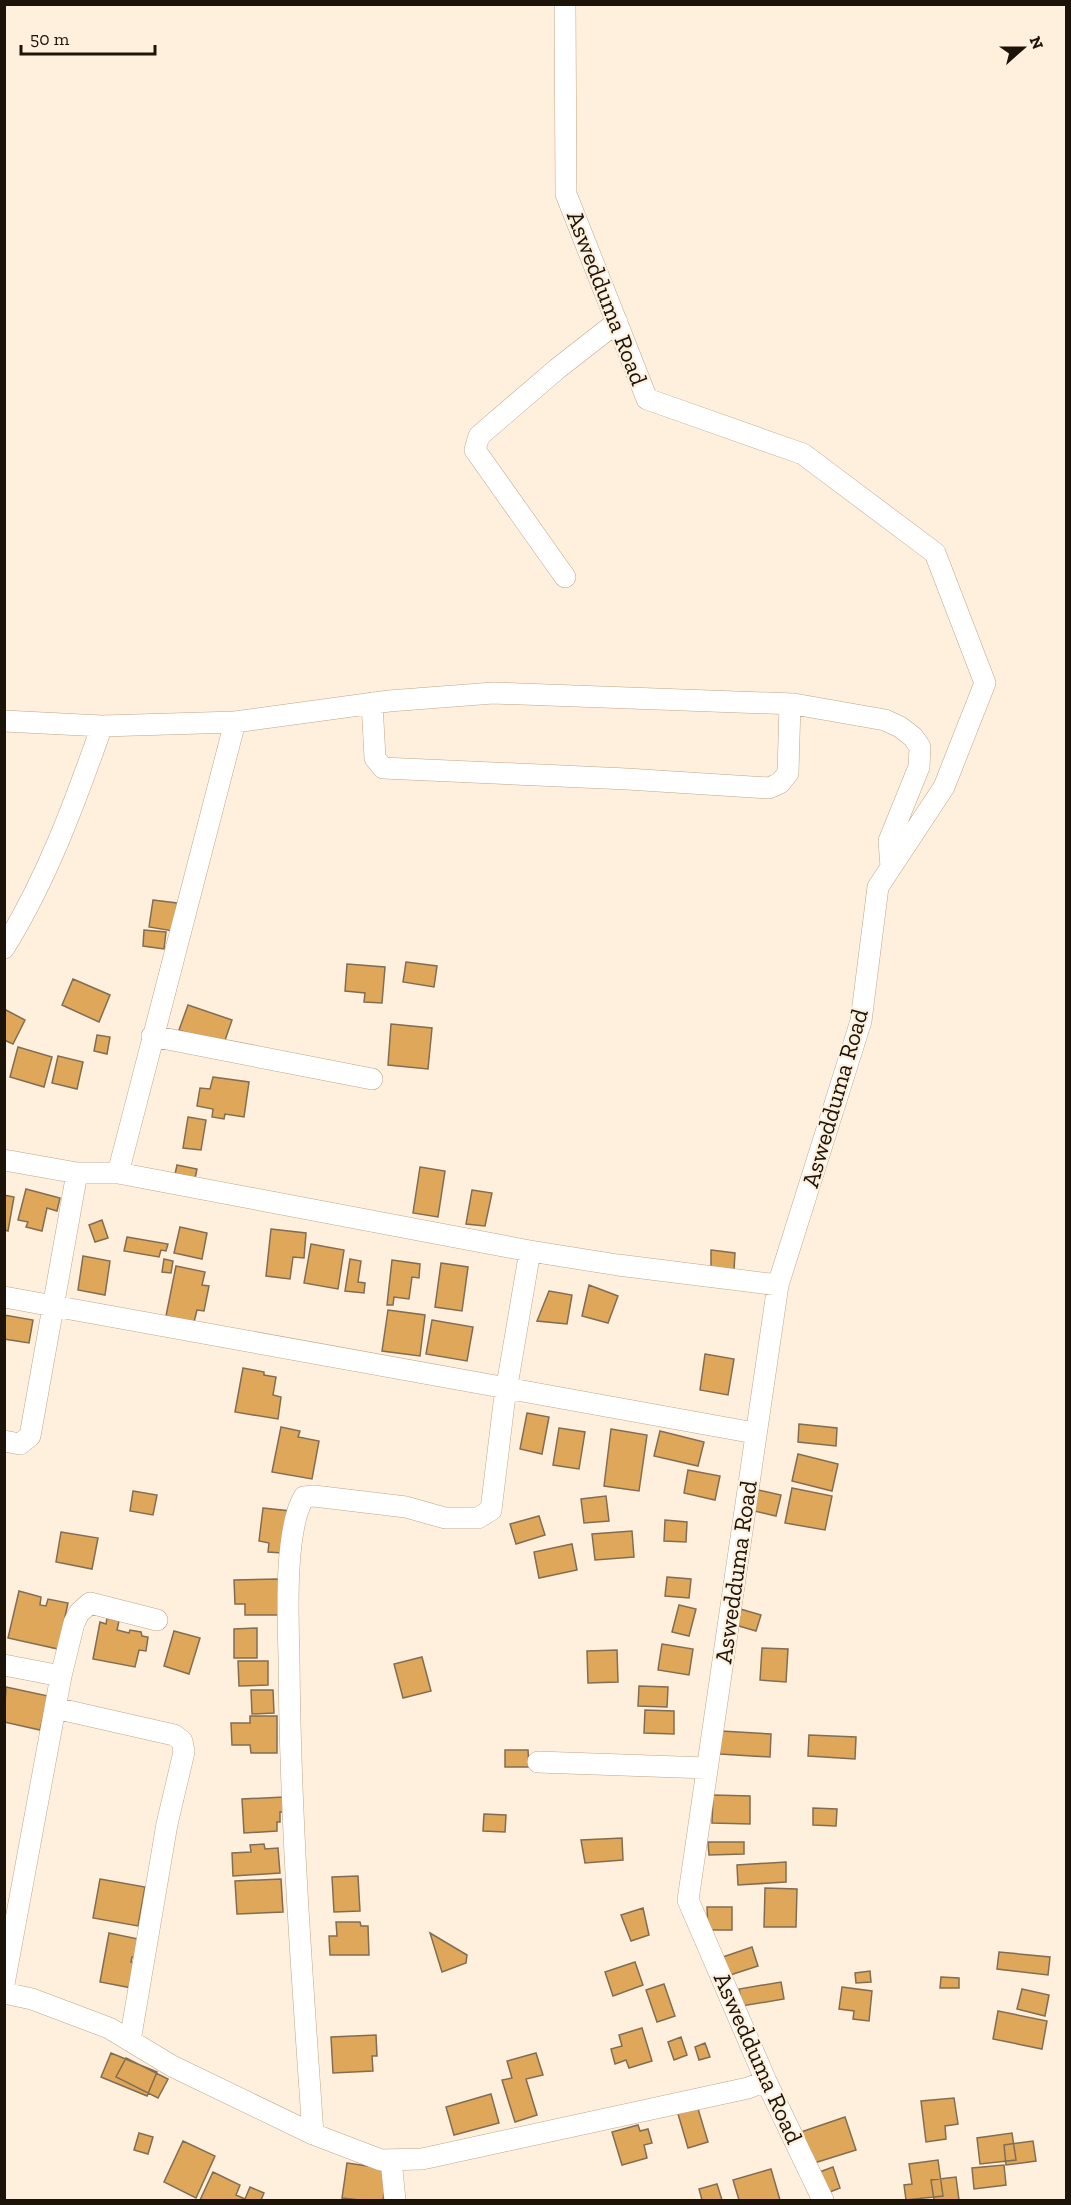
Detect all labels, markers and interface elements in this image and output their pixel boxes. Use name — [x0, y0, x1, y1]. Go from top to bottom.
scale bar — [21, 18, 154, 56]
north arrow — [993, 18, 1053, 78]
text: 50 m — [30, 28, 70, 50]
text: N — [1025, 34, 1048, 52]
street label: Aswedduma Road — [561, 206, 654, 389]
street label: Aswedduma Road — [795, 1005, 874, 1191]
street label: Aswedduma Road — [708, 1478, 763, 1665]
street label: Aswedduma Road — [708, 1968, 809, 2148]

